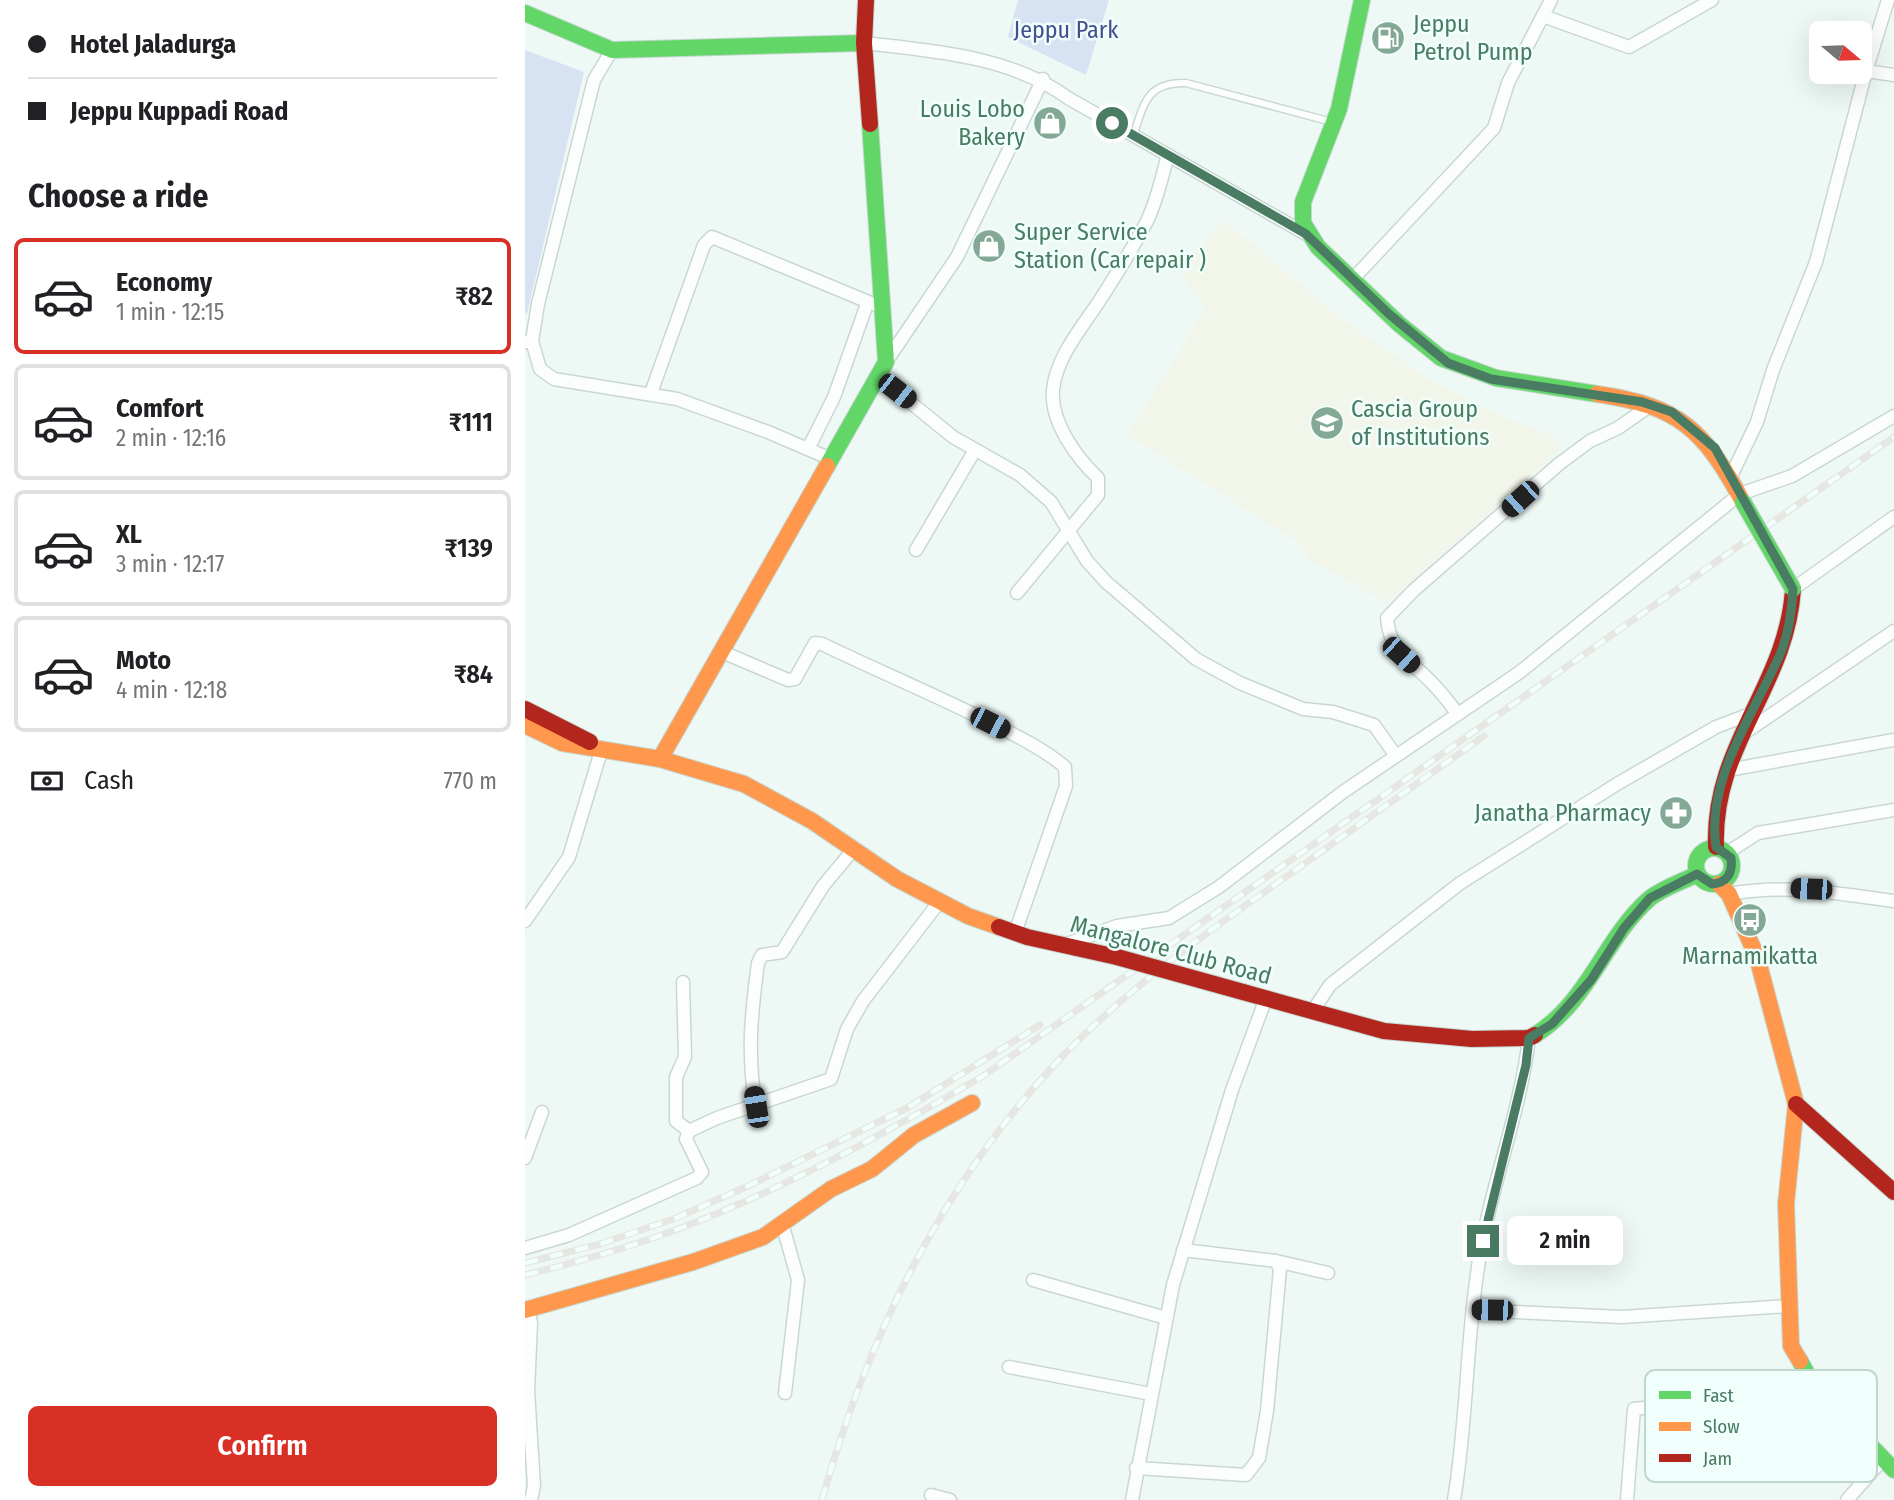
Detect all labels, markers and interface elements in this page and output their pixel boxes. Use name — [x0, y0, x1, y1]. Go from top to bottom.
place label: Jeppu Petrol Pump — [1413, 10, 1533, 66]
park label: Jeppu Park — [1014, 16, 1119, 44]
fuel station icon: Jeppu Petrol Pump — [1369, 19, 1407, 57]
north arrow — [1809, 21, 1873, 84]
map controls — [1809, 21, 1872, 84]
text: Hotel Jaladurga — [70, 29, 236, 60]
place label: Louis Lobo Bakery — [920, 95, 1025, 151]
text: Jeppu Kuppadi Road — [70, 96, 288, 127]
shop icon: Louis Lobo Bakery — [1031, 104, 1069, 142]
route start — [1096, 107, 1128, 139]
text: Choose a ride — [28, 177, 209, 215]
place label: Super Service Station (Car repair ) — [1014, 218, 1206, 274]
shop icon: Super Service Station (Car repair ) — [970, 227, 1008, 265]
icon: car — [32, 265, 95, 328]
text: Economy — [116, 267, 212, 298]
text: ₹82 — [455, 281, 493, 312]
text: 1 min · 12:15 — [116, 298, 224, 326]
car — [874, 370, 921, 412]
icon: car — [32, 391, 95, 454]
text: Comfort — [116, 393, 204, 424]
place label: Cascia Group of Institutions — [1351, 395, 1490, 451]
school or university icon: Cascia Group of Institutions — [1308, 404, 1346, 442]
text: ₹111 — [449, 407, 493, 438]
text: 2 min · 12:16 — [116, 424, 226, 452]
car — [1498, 477, 1543, 521]
icon: car — [32, 517, 95, 580]
text: XL — [116, 519, 142, 550]
text: ₹139 — [444, 533, 493, 564]
text: 3 min · 12:17 — [116, 550, 224, 578]
car — [1379, 633, 1424, 677]
icon: car — [32, 643, 95, 706]
text: Moto — [116, 645, 171, 676]
text: ₹84 — [454, 659, 493, 690]
text: 4 min · 12:18 — [116, 676, 227, 704]
car — [967, 704, 1014, 742]
icon: cash — [28, 762, 66, 800]
text: Cash — [84, 765, 134, 796]
text: 770 m — [443, 767, 497, 795]
pharmacy icon: Janatha Pharmacy — [1657, 794, 1695, 832]
place label: Janatha Pharmacy — [1474, 799, 1651, 827]
car — [1790, 878, 1833, 900]
bus stop icon: Marnamikatta — [1731, 901, 1769, 939]
street label: Mangalore Club Road — [1067, 910, 1275, 990]
place label: Marnamikatta — [1682, 942, 1818, 970]
car — [743, 1085, 770, 1129]
callout: 2 min — [1507, 1216, 1623, 1266]
route end — [1467, 1225, 1499, 1257]
text: 2 min — [1539, 1226, 1591, 1254]
car — [1471, 1299, 1514, 1321]
legend — [1645, 1370, 1877, 1482]
text: Fast — [1703, 1384, 1734, 1407]
button: Confirm — [28, 1406, 497, 1486]
text: Slow — [1703, 1415, 1740, 1438]
text: Jam — [1703, 1447, 1732, 1470]

